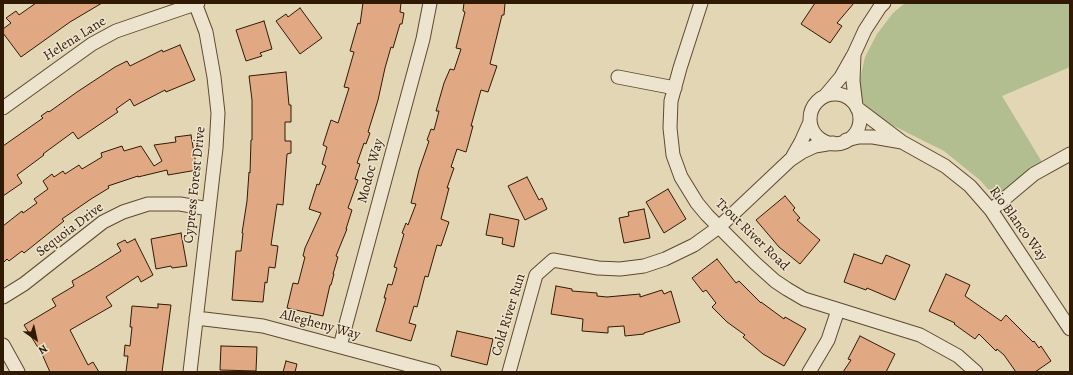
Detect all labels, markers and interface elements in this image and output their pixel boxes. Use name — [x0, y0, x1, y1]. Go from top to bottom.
street label: Helena Lane — [41, 13, 109, 65]
street label: Cypress Forest Drive — [181, 126, 209, 244]
street label: Modoc Way — [354, 137, 388, 205]
street label: Rio Blanco Way — [985, 183, 1051, 265]
street label: Trout River Road — [712, 196, 792, 274]
street label: Sequoia Drive — [33, 199, 107, 261]
street label: Cold River Run — [488, 272, 530, 358]
street label: Allegheny Way — [278, 306, 362, 344]
north arrow — [16, 319, 56, 359]
text: N — [35, 341, 51, 358]

